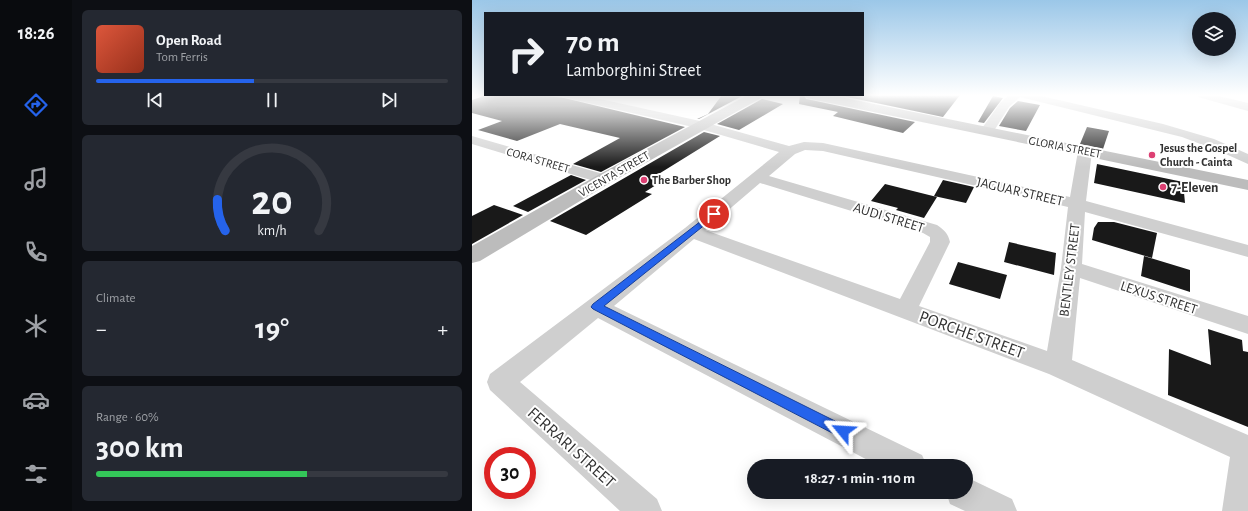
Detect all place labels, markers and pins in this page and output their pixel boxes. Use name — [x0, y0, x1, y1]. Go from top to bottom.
place label: Jesus the Gospel Church - Cainta — [1160, 142, 1237, 168]
marker: Jesus the Gospel Church - Cainta — [1147, 150, 1157, 160]
place label: The Barber Shop — [652, 174, 731, 186]
marker: The Barber Shop — [639, 175, 649, 185]
place label: 7-Eleven — [1171, 181, 1219, 195]
marker: 7-Eleven — [1158, 182, 1168, 192]
pin — [697, 197, 731, 231]

